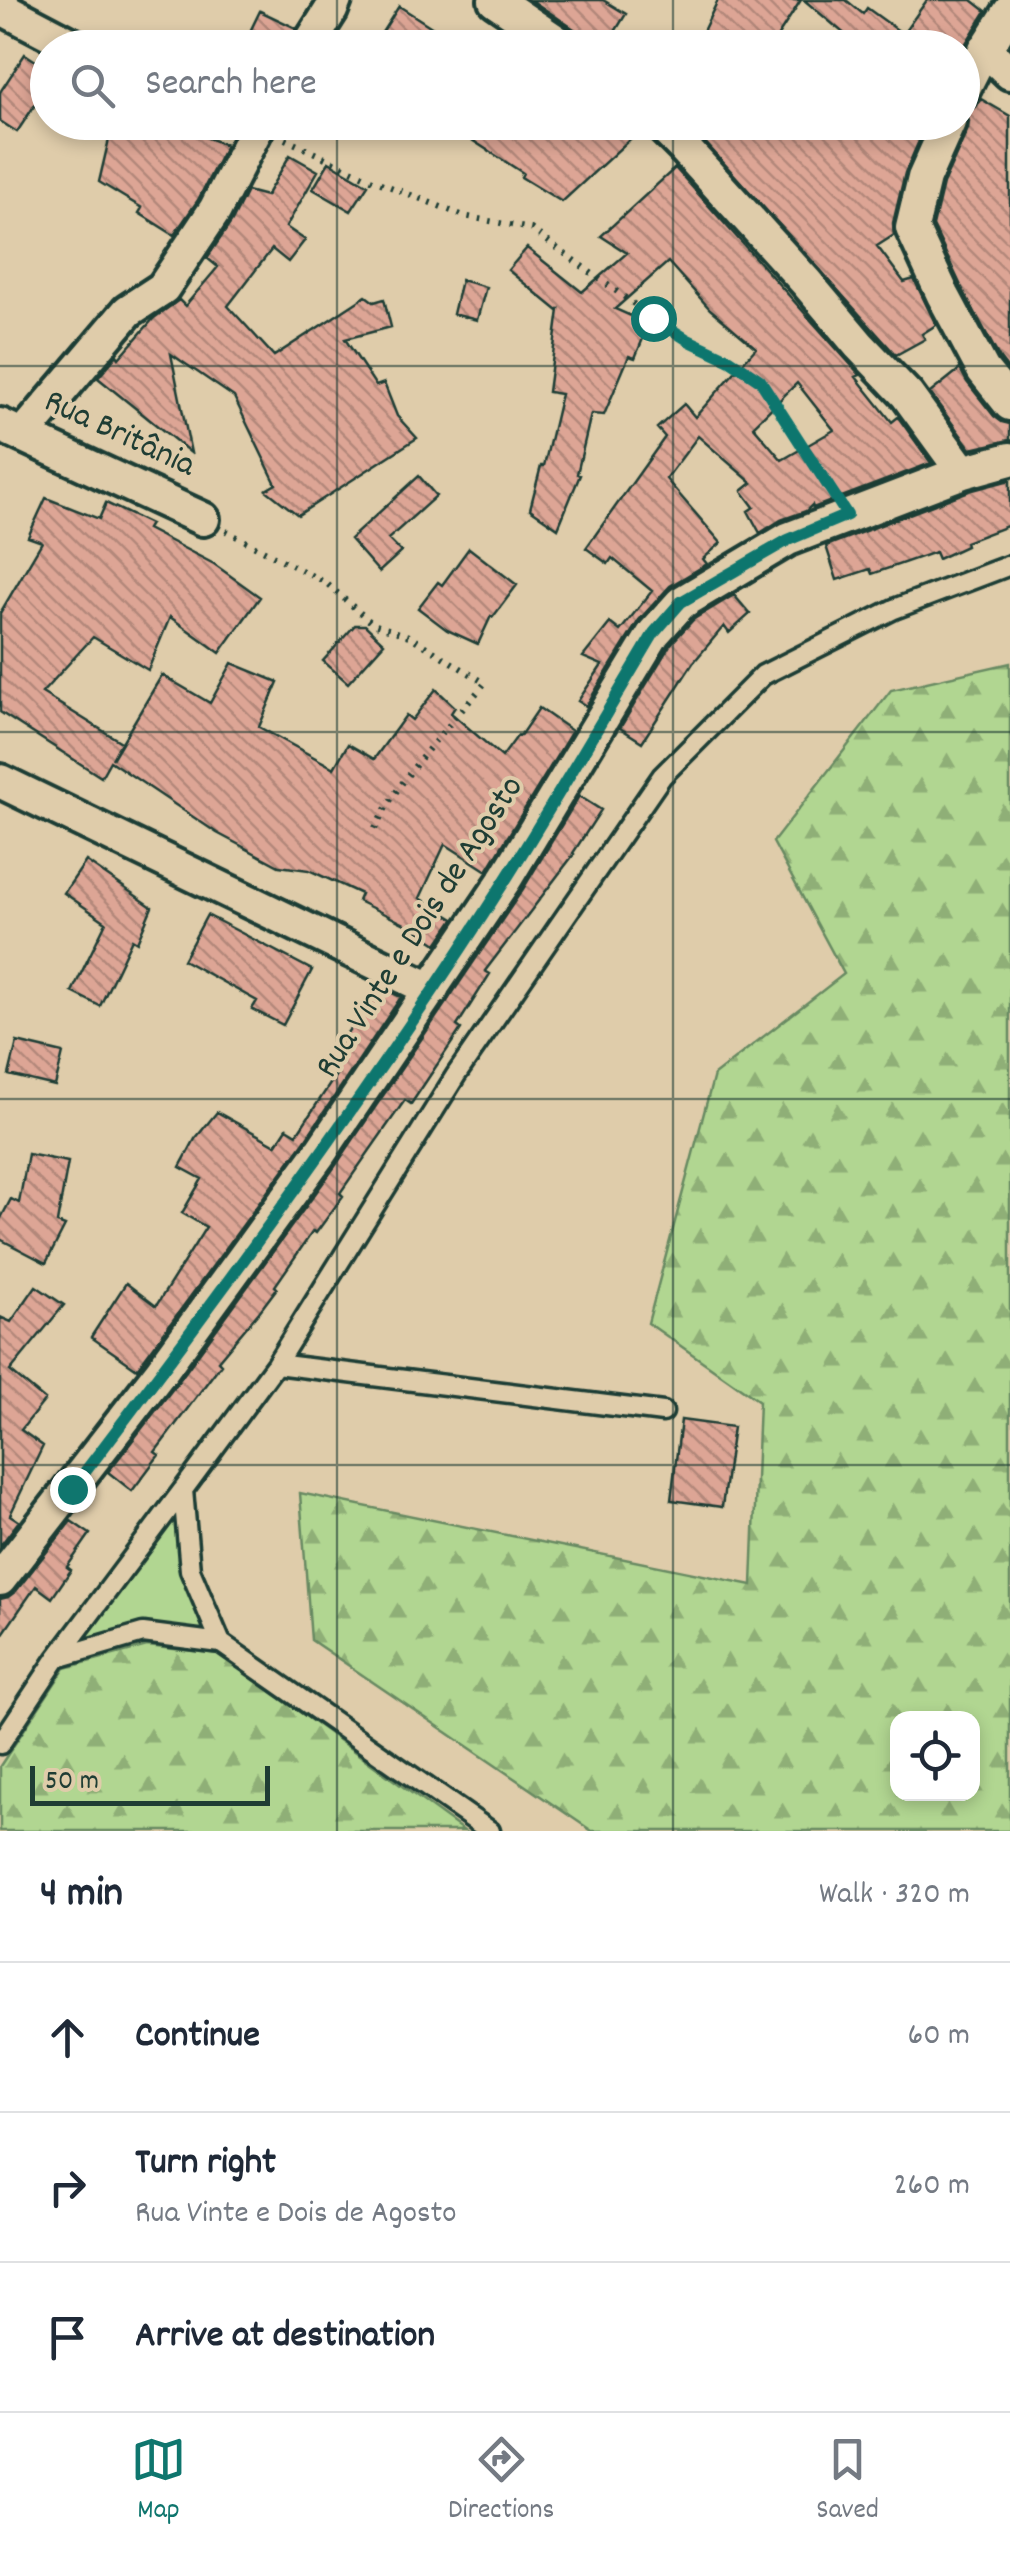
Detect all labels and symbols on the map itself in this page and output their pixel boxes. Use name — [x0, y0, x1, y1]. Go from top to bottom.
route start — [631, 296, 677, 342]
street label: Rua Britânia — [35, 378, 203, 492]
street label: Rua Vinte e Dois de Agosto — [304, 767, 538, 1089]
route end — [50, 1467, 96, 1513]
scale bar — [30, 1761, 270, 1806]

